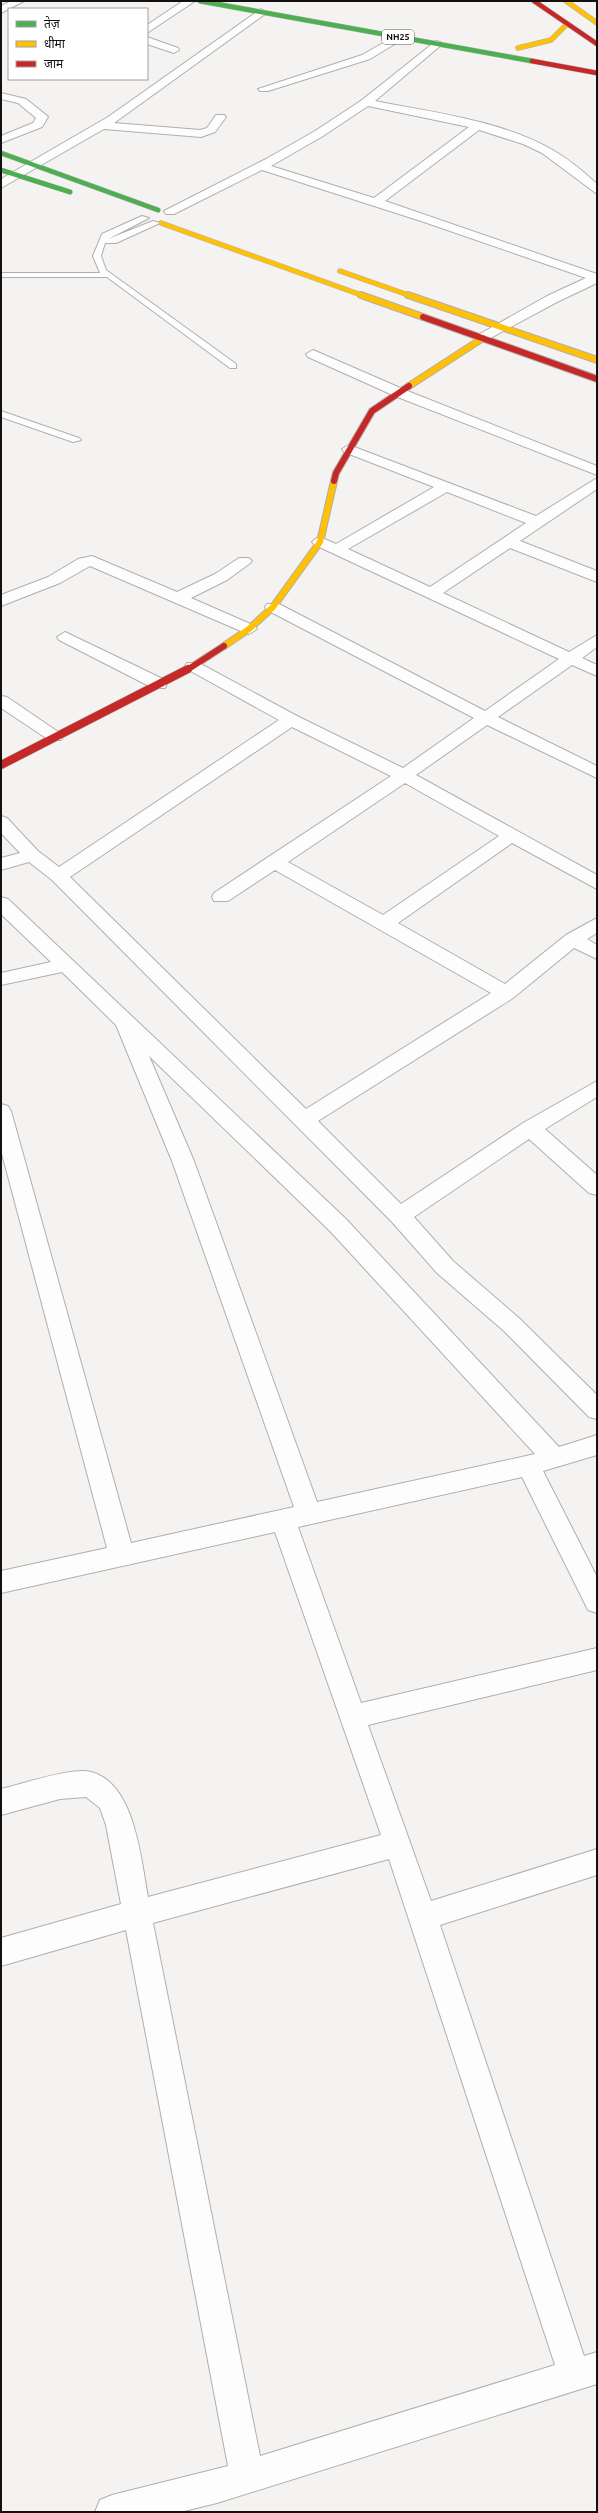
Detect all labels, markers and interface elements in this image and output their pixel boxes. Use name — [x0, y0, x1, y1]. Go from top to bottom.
legend — [8, 8, 148, 80]
text: तेज़ — [44, 16, 61, 30]
road number: NH25 — [382, 30, 414, 44]
text: धीमा — [44, 36, 66, 50]
text: जाम — [44, 57, 64, 70]

